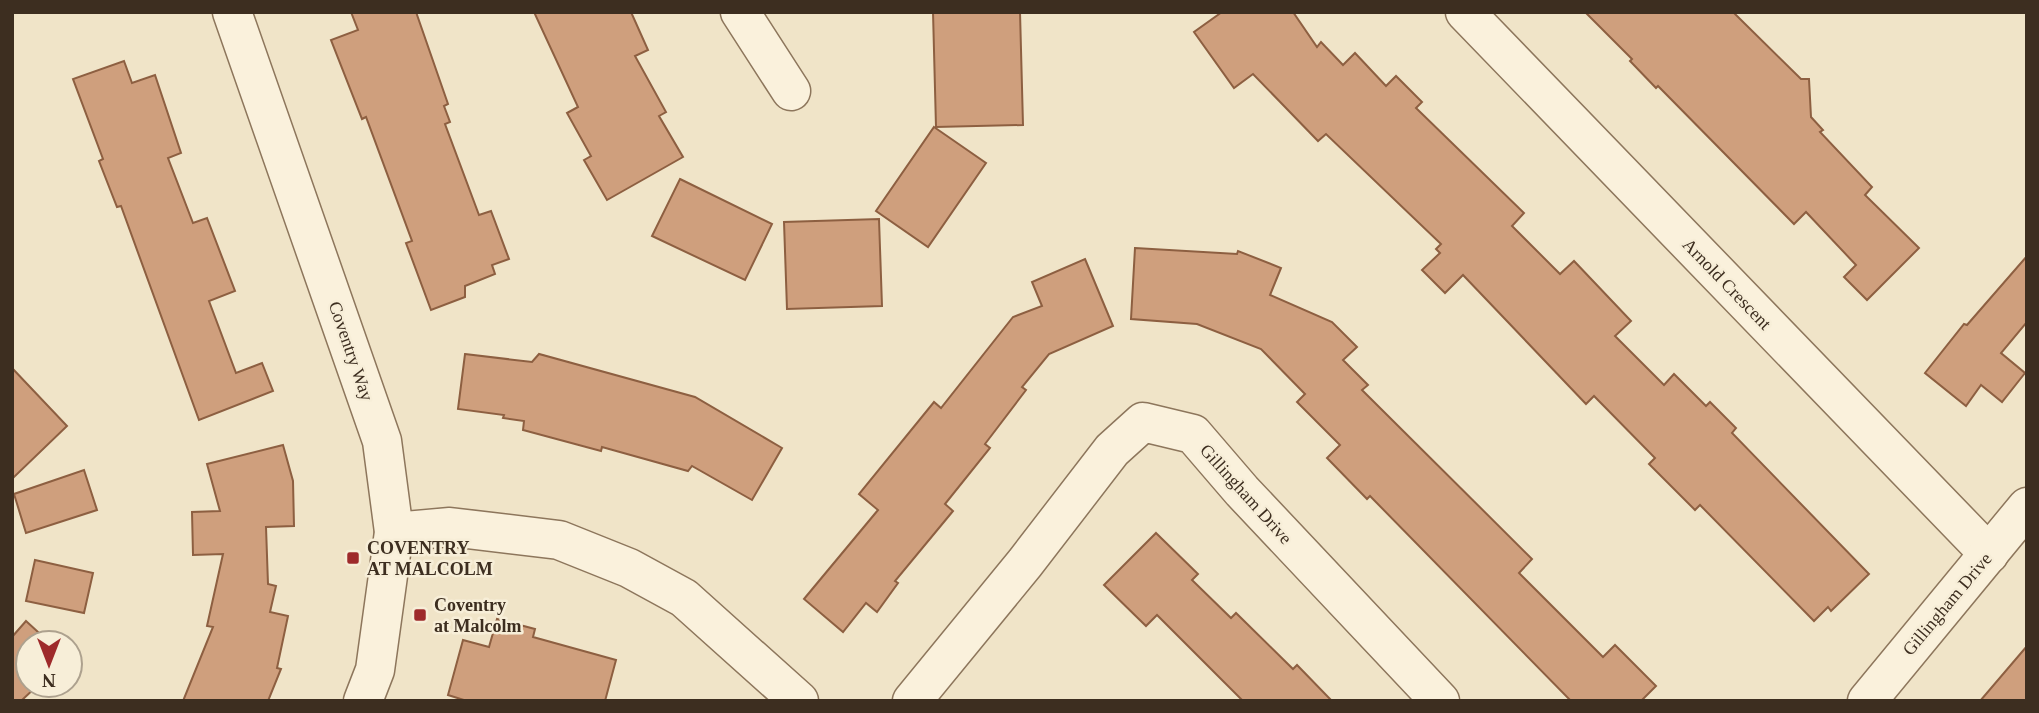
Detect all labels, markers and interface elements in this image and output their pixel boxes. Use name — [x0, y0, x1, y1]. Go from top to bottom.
street label: Arnold Crescent — [1679, 234, 1775, 334]
street label: Coventry Way — [325, 299, 377, 403]
street label: Gillingham Drive — [1196, 440, 1296, 548]
place label: COVENTRY AT MALCOLM — [367, 538, 493, 579]
street label: Gillingham Drive — [1898, 549, 1996, 659]
marker: COVENTRY AT MALCOLM — [345, 550, 361, 566]
place label: Coventry at Malcolm — [434, 595, 521, 636]
marker: Coventry at Malcolm — [412, 607, 428, 623]
north arrow — [14, 629, 84, 699]
text: N — [42, 670, 56, 691]

